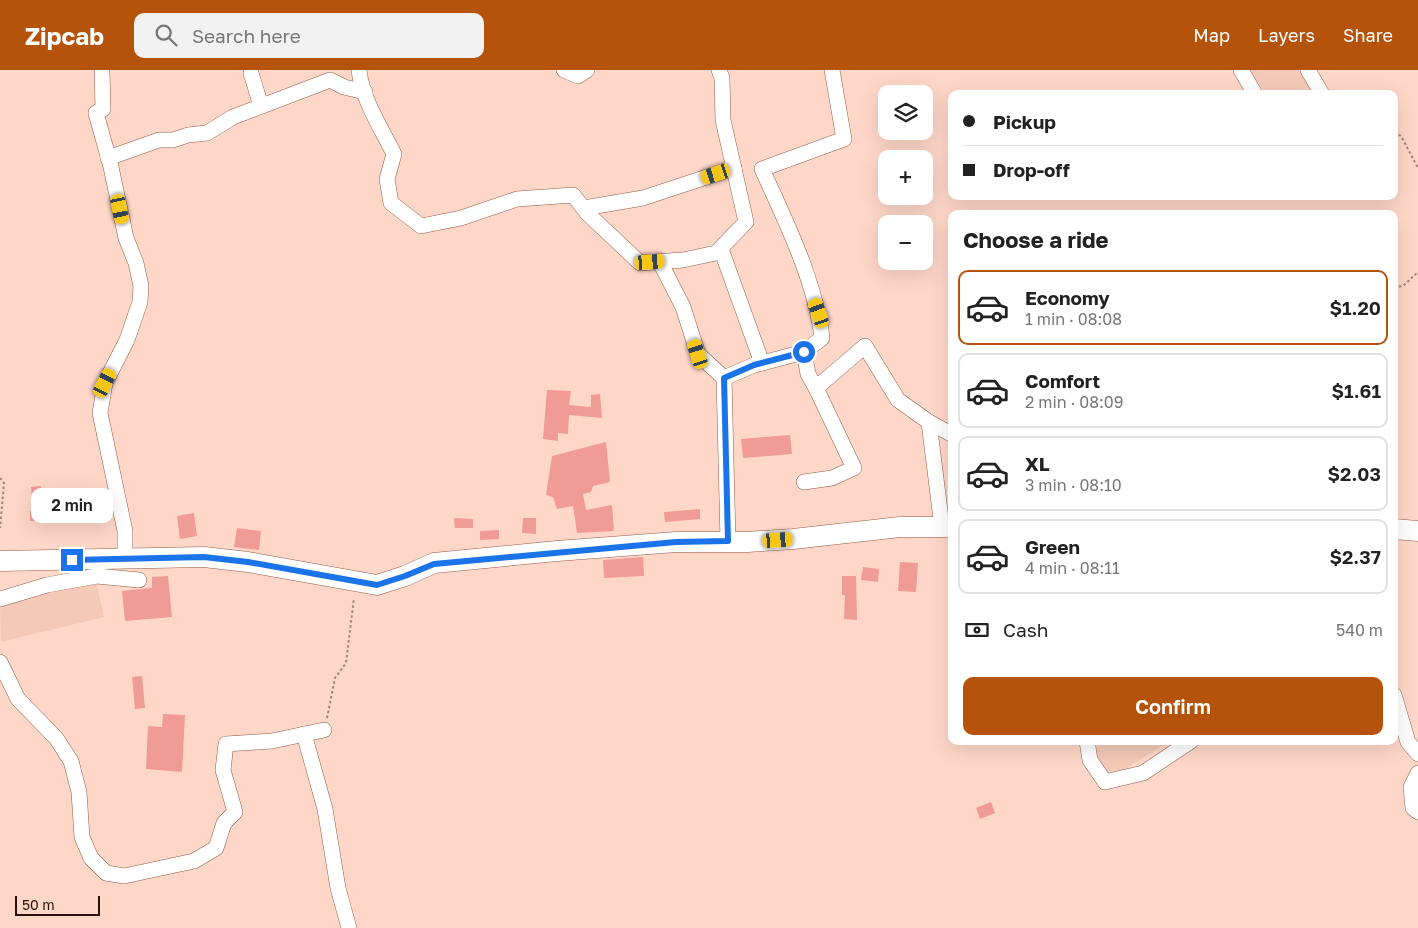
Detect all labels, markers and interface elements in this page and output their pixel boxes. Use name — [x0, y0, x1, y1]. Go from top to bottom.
search box — [134, 13, 484, 58]
text: Zipcab — [25, 21, 104, 50]
icon: search — [152, 21, 180, 49]
text: Search here — [192, 24, 301, 47]
text: Map — [1193, 24, 1230, 46]
text: Layers — [1258, 24, 1315, 46]
text: Share — [1343, 24, 1393, 46]
map controls — [878, 85, 933, 270]
button: layers — [878, 85, 933, 140]
text: Pickup — [993, 110, 1056, 133]
button: + — [878, 150, 933, 205]
text: Drop-off — [993, 158, 1070, 181]
car — [699, 162, 732, 186]
car — [109, 193, 130, 225]
button: − — [878, 215, 933, 270]
text: Choose a ride — [963, 226, 1109, 253]
car — [634, 253, 665, 271]
icon: car — [965, 285, 1010, 330]
text: Economy — [1025, 286, 1110, 309]
car — [807, 296, 830, 330]
text: $1.20 — [1329, 296, 1381, 319]
text: 1 min · 08:08 — [1025, 309, 1122, 329]
car — [686, 337, 709, 371]
route start — [793, 341, 815, 363]
car — [91, 366, 118, 400]
icon: car — [965, 368, 1010, 413]
text: Comfort — [1025, 369, 1100, 392]
text: $1.61 — [1332, 379, 1381, 402]
text: 2 min · 08:09 — [1025, 392, 1123, 412]
icon: car — [965, 451, 1010, 496]
text: XL — [1025, 452, 1050, 475]
text: $2.03 — [1328, 462, 1381, 485]
text: 3 min · 08:10 — [1025, 475, 1122, 495]
callout: 2 min — [31, 488, 113, 522]
text: 2 min — [51, 495, 93, 515]
car — [762, 531, 793, 549]
icon: car — [965, 534, 1010, 579]
text: Green — [1025, 535, 1080, 558]
text: $2.37 — [1329, 545, 1381, 568]
route end — [61, 549, 83, 571]
text: 4 min · 08:11 — [1025, 558, 1120, 578]
icon: cash — [963, 616, 991, 644]
text: Cash — [1003, 618, 1048, 641]
text: 540 m — [1336, 620, 1383, 640]
button: Confirm — [963, 677, 1383, 735]
scale bar — [15, 893, 100, 916]
text: 50 m — [22, 896, 55, 913]

